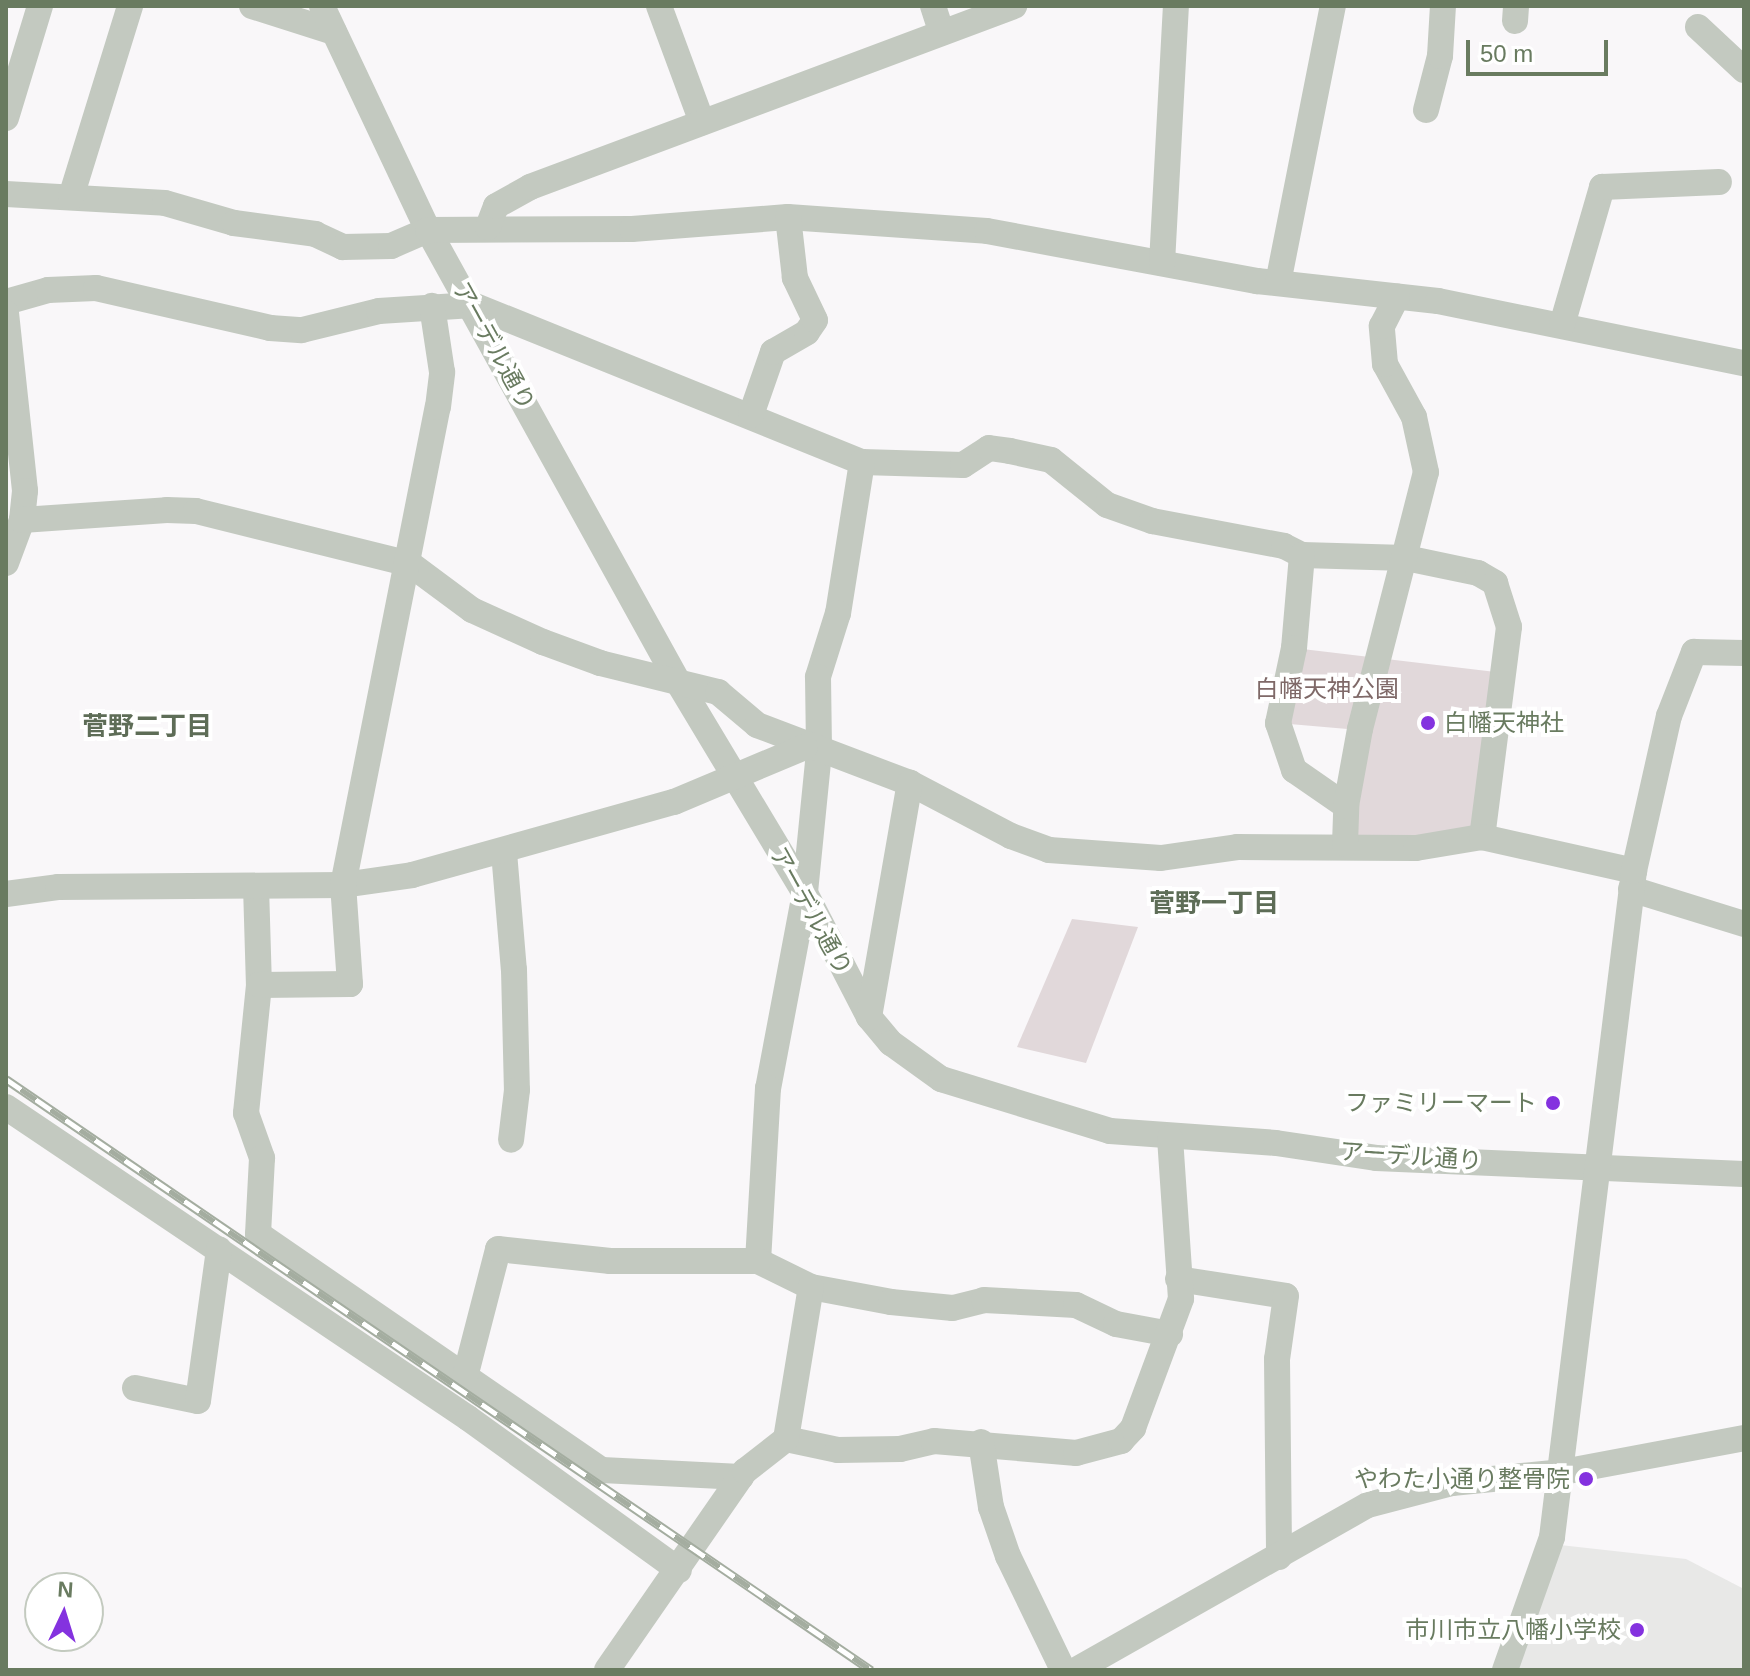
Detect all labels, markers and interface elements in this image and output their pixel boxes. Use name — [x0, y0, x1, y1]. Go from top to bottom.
scale bar — [1470, 24, 1612, 74]
text: 50 m — [1480, 40, 1533, 67]
street label: アーデル通り — [447, 277, 541, 415]
park label: 白幡天神公園 — [1255, 675, 1399, 703]
place label: 白幡天神社 — [1444, 709, 1564, 737]
district label: 菅野二丁目 — [82, 711, 212, 743]
marker: 白幡天神社 — [1419, 714, 1437, 732]
street label: アーデル通り — [764, 842, 858, 980]
district label: 菅野一丁目 — [1149, 888, 1279, 920]
place label: ファミリーマート — [1345, 1089, 1537, 1117]
marker: ファミリーマート — [1544, 1094, 1562, 1112]
street label: アーデル通り — [1339, 1137, 1483, 1175]
place label: やわた小通り整骨院 — [1354, 1465, 1570, 1493]
marker: やわた小通り整骨院 — [1577, 1470, 1595, 1488]
north arrow — [24, 1572, 104, 1652]
text: N — [57, 1577, 74, 1603]
place label: 市川市立八幡小学校 — [1405, 1616, 1621, 1644]
marker: 市川市立八幡小学校 — [1628, 1621, 1646, 1639]

